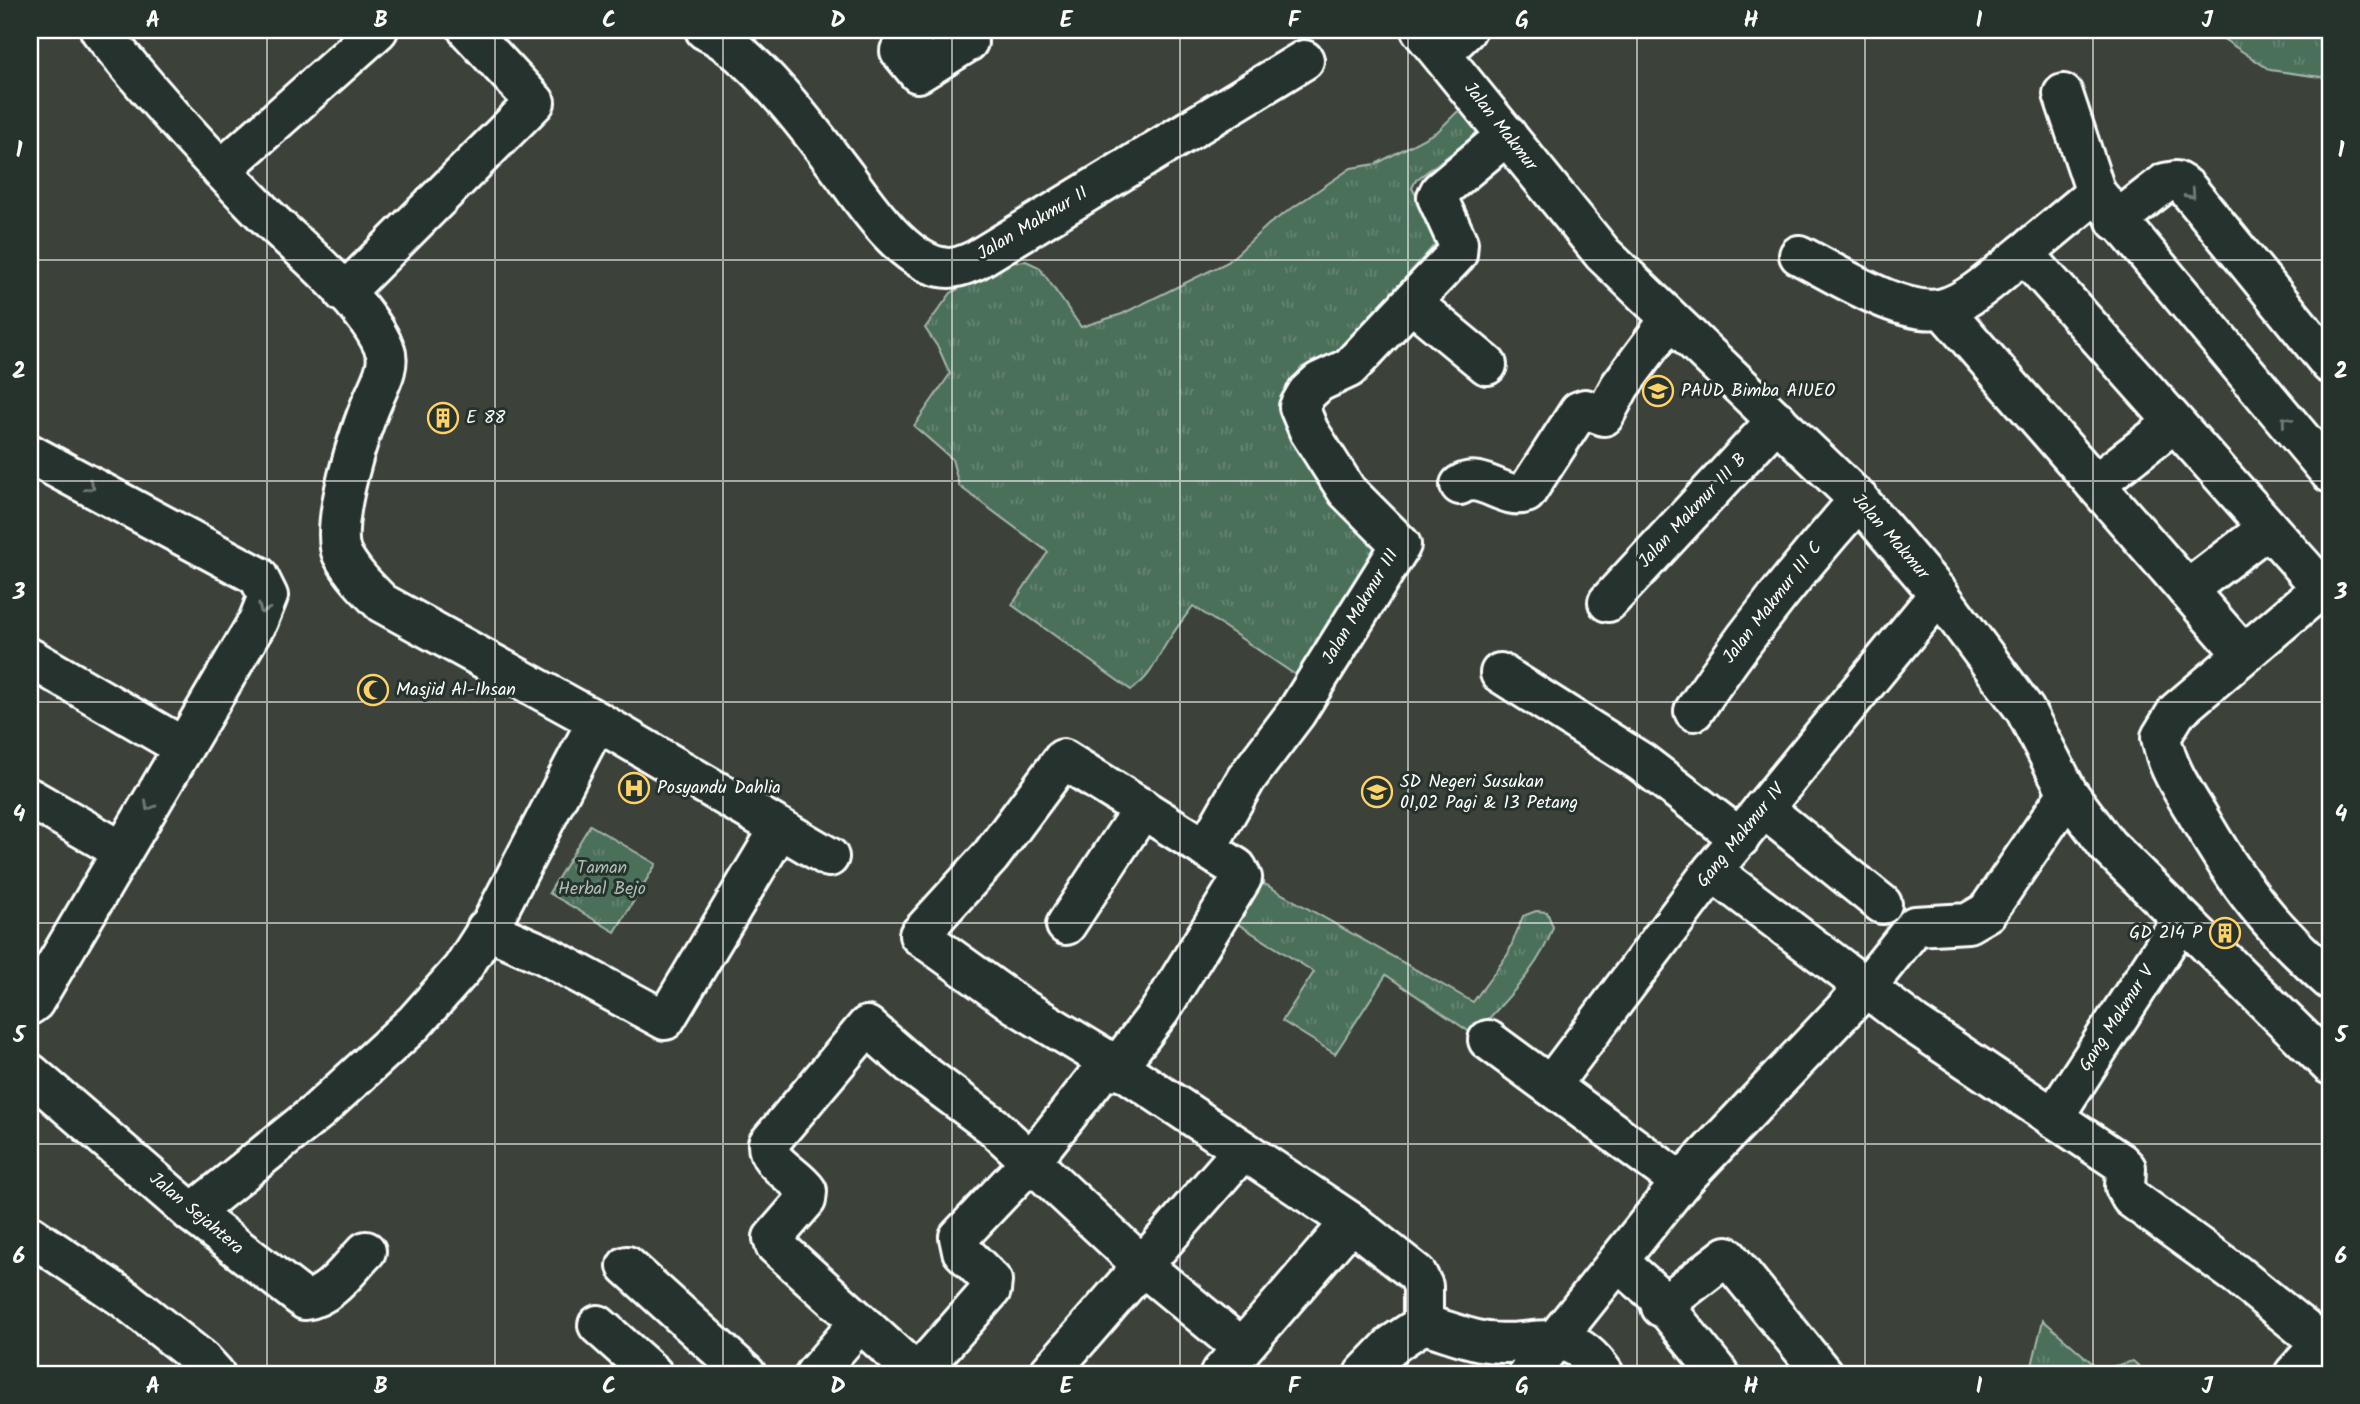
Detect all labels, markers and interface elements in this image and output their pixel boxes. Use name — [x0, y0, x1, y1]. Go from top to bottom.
text: A — [146, 3, 160, 39]
text: B — [374, 3, 388, 39]
text: C — [602, 3, 616, 39]
text: D — [830, 3, 846, 39]
text: E — [1060, 3, 1074, 39]
text: F — [1288, 3, 1302, 39]
text: G — [1515, 3, 1529, 39]
text: H — [1744, 3, 1759, 39]
text: I — [1975, 3, 1983, 39]
text: J — [2201, 3, 2213, 39]
street label: Jalan Makmur — [1456, 76, 1545, 179]
text: 1 — [16, 133, 23, 169]
text: 1 — [2338, 133, 2345, 169]
street label: Jalan Makmur II — [972, 179, 1094, 269]
one-way arrow — [2182, 186, 2195, 199]
text: 2 — [12, 354, 26, 390]
text: 2 — [2334, 354, 2348, 390]
school or university icon: PAUD Bimba AIUEO — [1641, 374, 1675, 408]
place label: PAUD Bimba AIUEO — [1681, 377, 1835, 406]
building icon: E 88 — [426, 401, 460, 435]
place label: E 88 — [466, 404, 506, 433]
one-way arrow — [2282, 416, 2294, 429]
street label: Jalan Makmur III B — [1632, 447, 1754, 575]
one-way arrow — [83, 478, 95, 492]
street label: Jalan Makmur — [1844, 487, 1937, 588]
street label: Jalan Makmur III C — [1716, 536, 1830, 670]
street label: Jalan Makmur III — [1315, 544, 1407, 670]
text: 3 — [12, 575, 26, 611]
text: 3 — [2334, 575, 2348, 611]
one-way arrow — [257, 602, 271, 615]
mosque icon: Masjid Al-Ihsan — [356, 673, 390, 707]
place label: Masjid Al-Ihsan — [396, 676, 516, 705]
place label: SD Negeri Susukan 01,02 Pagi & 13 Petang — [1400, 768, 1578, 818]
hospital icon: Posyandu Dahlia — [617, 771, 651, 805]
place label: Posyandu Dahlia — [657, 774, 781, 803]
school or university icon: SD Negeri Susukan 01,02 Pagi & 13 Petang — [1360, 775, 1394, 809]
street label: Gang Makmur IV — [1690, 776, 1793, 895]
text: 4 — [13, 797, 26, 833]
text: 4 — [2335, 797, 2348, 833]
one-way arrow — [144, 799, 157, 812]
park label: Taman Herbal Bejo — [558, 854, 646, 904]
building icon: GD 214 P — [2208, 916, 2242, 950]
place label: GD 214 P — [2129, 919, 2203, 948]
street label: Gang Makmur V — [2072, 959, 2163, 1078]
text: 5 — [12, 1018, 27, 1054]
text: 5 — [2334, 1018, 2349, 1054]
street label: Jalan Sejahtera — [142, 1166, 250, 1262]
text: 6 — [13, 1239, 25, 1275]
text: 6 — [2335, 1239, 2347, 1275]
text: A — [146, 1369, 160, 1404]
text: B — [374, 1369, 388, 1404]
text: C — [602, 1369, 616, 1404]
text: D — [830, 1369, 846, 1404]
text: E — [1060, 1369, 1074, 1404]
text: F — [1288, 1369, 1302, 1404]
text: G — [1515, 1369, 1529, 1404]
text: H — [1744, 1369, 1759, 1404]
text: I — [1975, 1369, 1983, 1404]
text: J — [2201, 1369, 2213, 1404]

